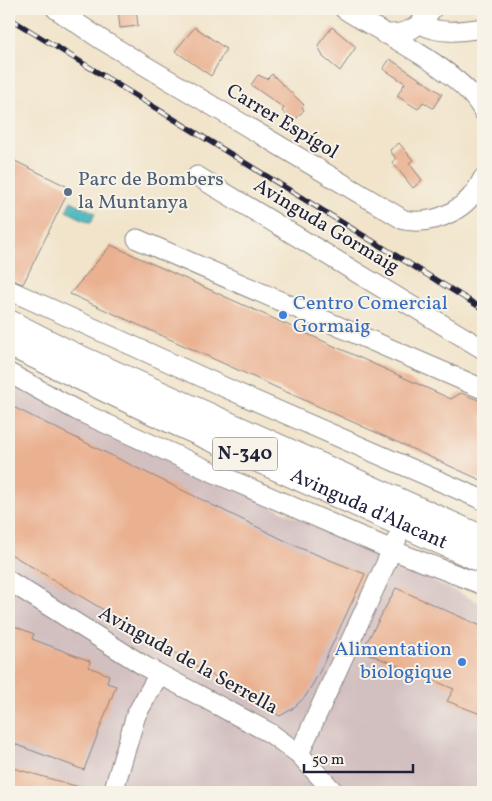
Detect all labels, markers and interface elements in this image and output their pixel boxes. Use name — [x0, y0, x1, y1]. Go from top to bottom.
street label: Carrer Espígol — [221, 77, 343, 167]
place label: Parc de Bombers la Muntanya — [78, 166, 224, 217]
street label: Avinguda Gormaig — [248, 172, 404, 282]
marker: Parc de Bombers la Muntanya — [62, 186, 74, 198]
place label: Centro Comercial Gormaig — [293, 290, 448, 341]
marker: Centro Comercial Gormaig — [277, 309, 289, 321]
road number: N-340 — [212, 438, 278, 470]
street label: Avinguda d'Alacant — [286, 462, 452, 557]
street label: Avinguda de la Serrella — [93, 600, 283, 722]
place label: Alimentation biologique — [335, 636, 452, 687]
marker: Alimentation biologique — [456, 656, 468, 668]
scale bar — [304, 741, 413, 773]
text: 50 m — [312, 750, 344, 771]

